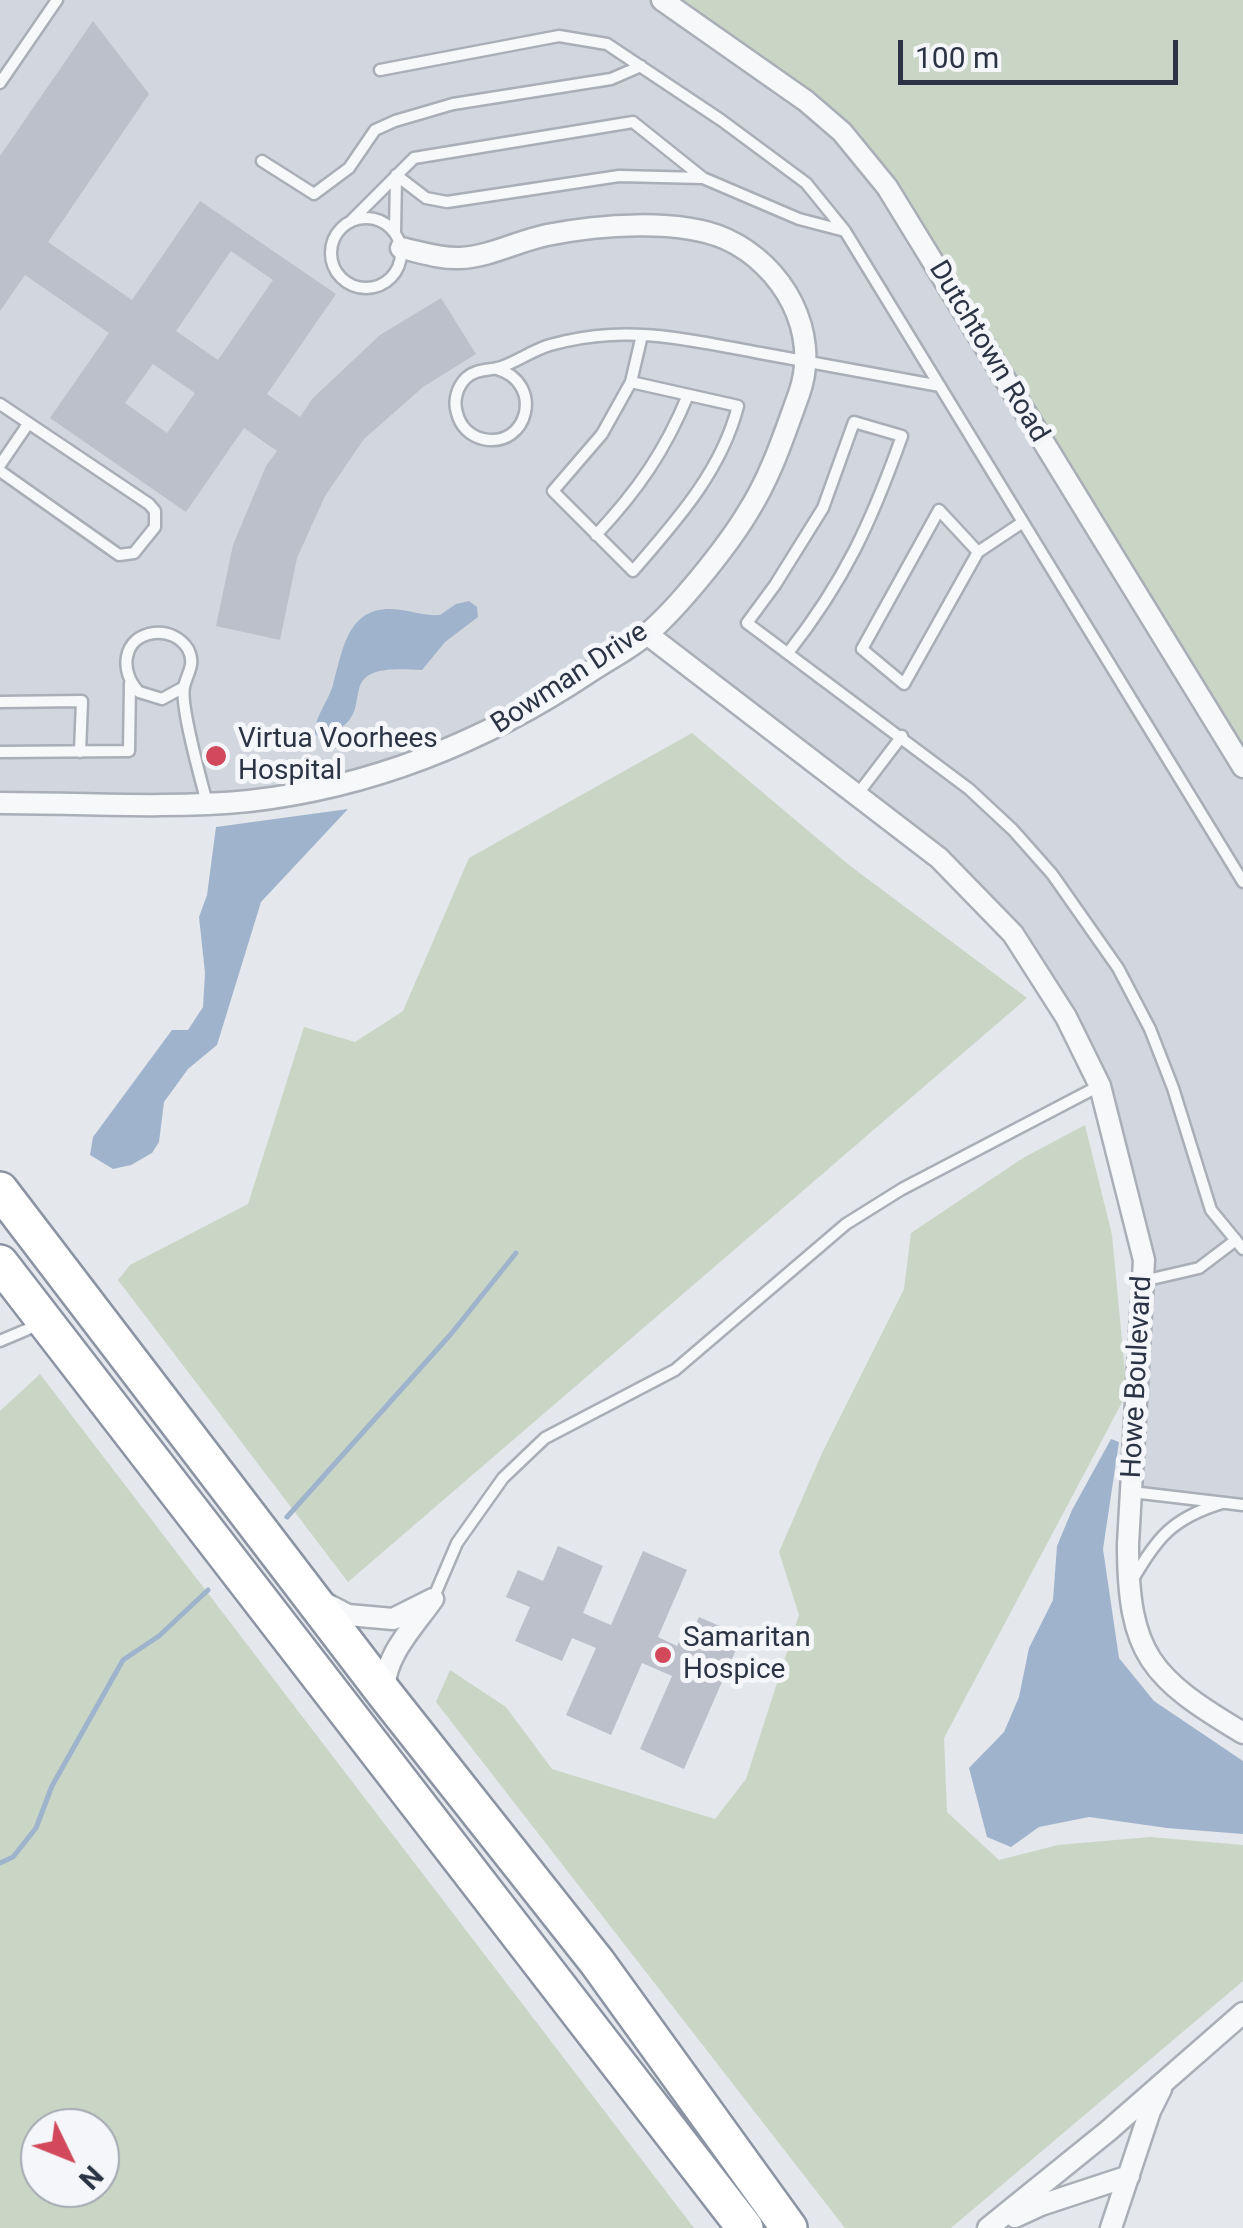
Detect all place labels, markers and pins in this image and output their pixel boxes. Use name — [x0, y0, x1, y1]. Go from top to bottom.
place label: Virtua Voorhees Hospital — [238, 723, 438, 789]
marker: Virtua Voorhees Hospital — [203, 743, 229, 769]
place label: Samaritan Hospice — [683, 1622, 811, 1688]
marker: Samaritan Hospice — [652, 1644, 674, 1666]

